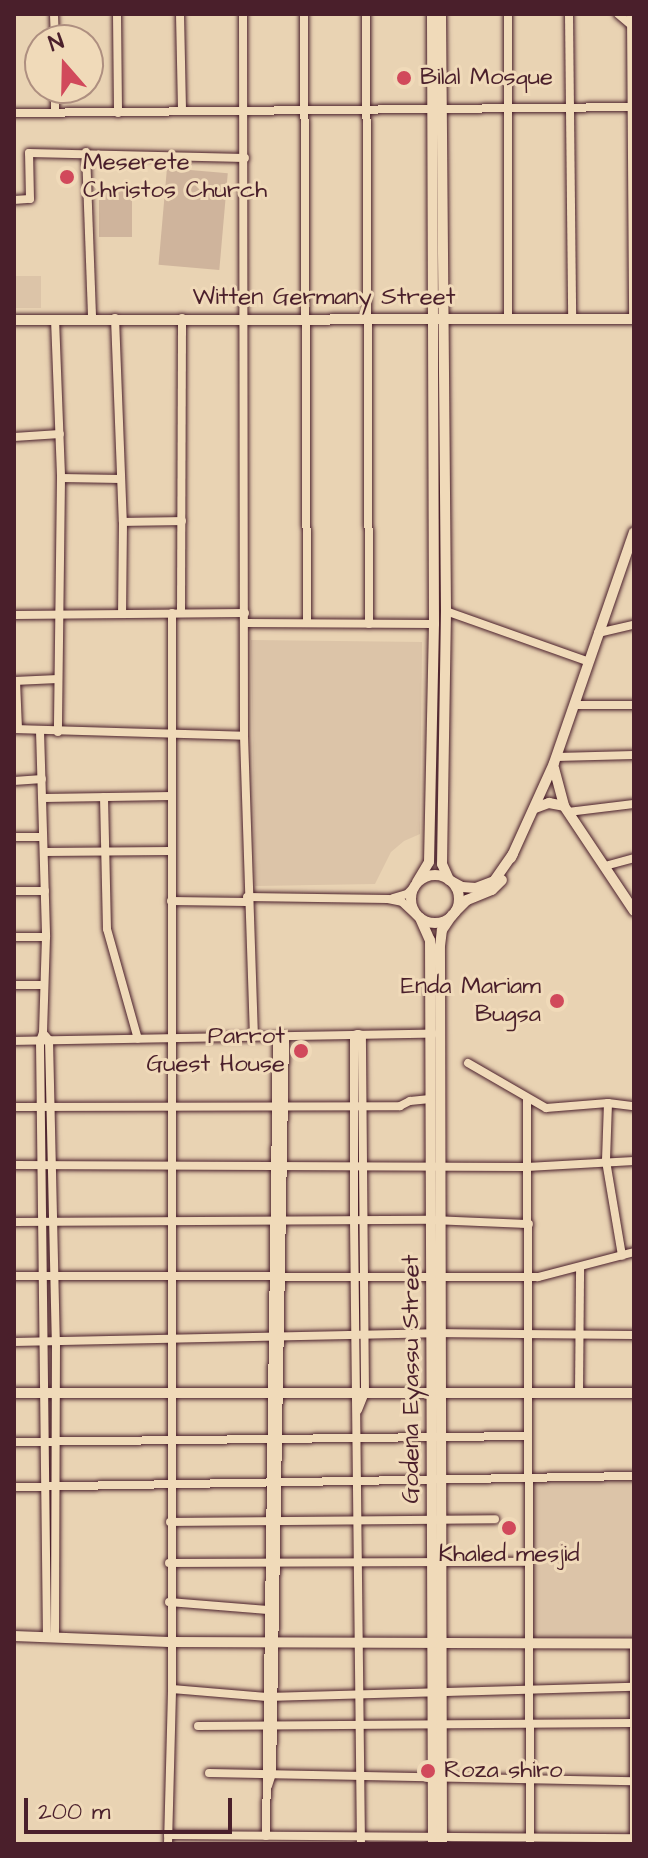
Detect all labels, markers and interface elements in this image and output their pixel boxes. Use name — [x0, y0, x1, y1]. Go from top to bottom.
north arrow — [24, 24, 104, 104]
text: N — [45, 26, 68, 60]
place label: Bilal Mosque — [420, 64, 553, 92]
marker: Bilal Mosque — [395, 69, 413, 87]
place label: Meserete Christos Church — [83, 149, 267, 205]
marker: Meserete Christos Church — [58, 168, 76, 186]
street label: Witten Germany Street — [193, 284, 455, 312]
place label: Enda Mariam Bugsa — [401, 973, 541, 1029]
marker: Enda Mariam Bugsa — [548, 992, 566, 1010]
place label: Parrot Guest House — [147, 1023, 285, 1079]
marker: Parrot Guest House — [292, 1042, 310, 1060]
street label: Godena Eyassu Street — [398, 1255, 426, 1503]
marker: Khaled mesjid — [500, 1519, 518, 1537]
place label: Khaled mesjid — [438, 1541, 580, 1569]
place label: Roza shiro — [444, 1757, 563, 1785]
marker: Roza shiro — [419, 1762, 437, 1780]
scale bar — [28, 1782, 236, 1832]
text: 200 m — [38, 1795, 110, 1829]

